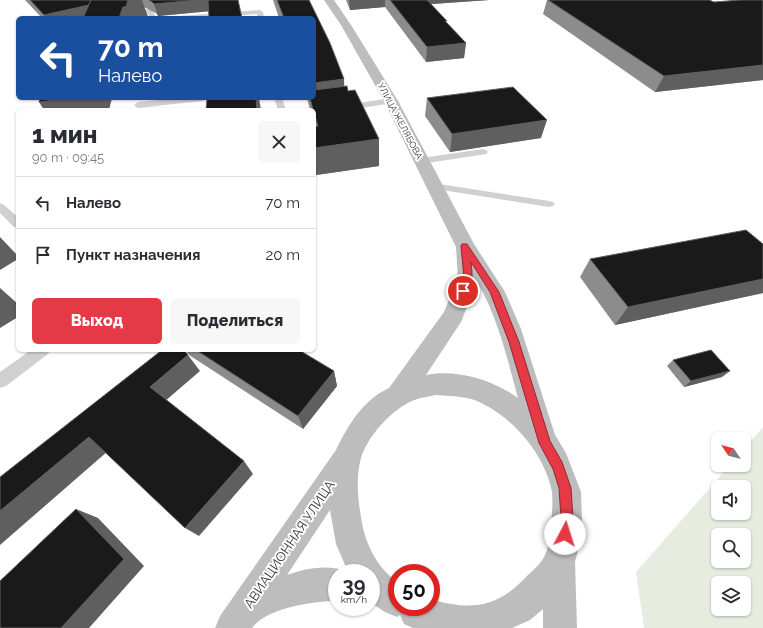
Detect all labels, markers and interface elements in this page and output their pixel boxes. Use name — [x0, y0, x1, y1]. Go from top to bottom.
text: 70 m — [98, 31, 164, 64]
icon: left — [32, 32, 84, 84]
text: Налево — [98, 65, 162, 86]
street label: УЛИЦА ЖЕЛЯБОВА — [376, 81, 424, 161]
text: 1 мин — [32, 120, 97, 149]
button: close — [258, 121, 300, 163]
text: 90 m · 09:45 — [32, 150, 104, 165]
icon: left — [32, 192, 54, 214]
text: Налево — [66, 194, 121, 212]
text: 70 m — [265, 194, 300, 212]
icon: arrive — [32, 244, 54, 266]
text: Пункт назначения — [66, 246, 200, 264]
text: 20 m — [265, 246, 300, 264]
pin — [446, 274, 480, 308]
icon: arrive — [452, 280, 474, 302]
button: Выход — [32, 298, 162, 344]
button: Поделиться — [170, 298, 300, 344]
north arrow — [711, 432, 751, 472]
map controls — [711, 432, 751, 616]
street label: АВИАЦИОННАЯ УЛИЦА — [241, 478, 338, 611]
button: sound — [711, 480, 751, 520]
position arrow — [544, 513, 586, 555]
button: search — [711, 528, 751, 568]
speed limit sign: 50 — [388, 564, 440, 616]
text: 39 — [343, 573, 365, 597]
button: layers — [711, 576, 751, 616]
text: km/h — [341, 594, 367, 605]

